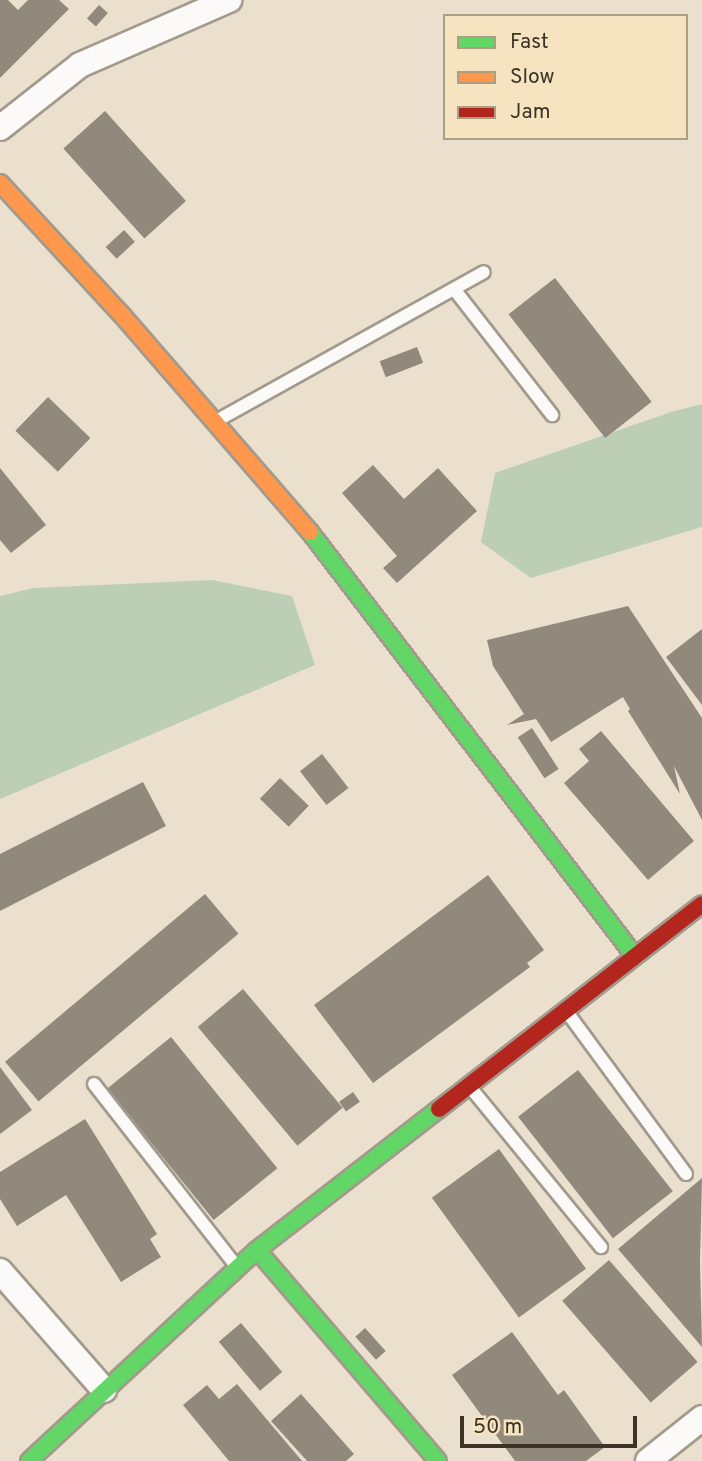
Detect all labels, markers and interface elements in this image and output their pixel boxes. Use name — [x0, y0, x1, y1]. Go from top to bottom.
legend — [443, 14, 688, 140]
text: Fast — [510, 29, 549, 56]
text: Slow — [510, 64, 555, 91]
text: Jam — [510, 99, 551, 126]
scale bar — [464, 1402, 641, 1446]
text: 50 m — [473, 1414, 522, 1441]

